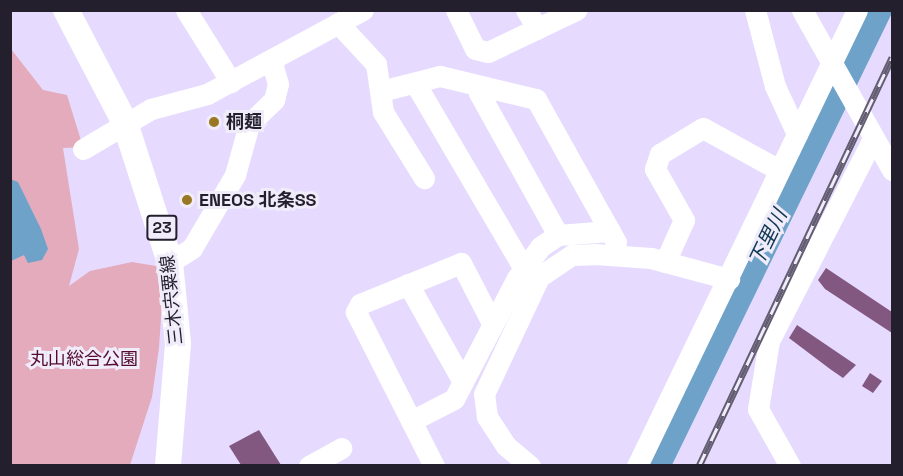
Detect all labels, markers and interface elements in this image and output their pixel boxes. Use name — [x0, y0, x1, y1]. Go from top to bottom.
place label: 桐麺 — [226, 111, 262, 133]
marker: 桐麺 — [207, 115, 221, 129]
place label: ENEOS 北条SS — [199, 189, 316, 211]
marker: ENEOS 北条SS — [180, 193, 194, 207]
water label: 下里川 — [744, 206, 792, 270]
road number: 23 — [146, 215, 178, 241]
street label: 三木宍粟線 — [157, 254, 187, 346]
park label: 丸山総合公園 — [30, 348, 138, 370]

